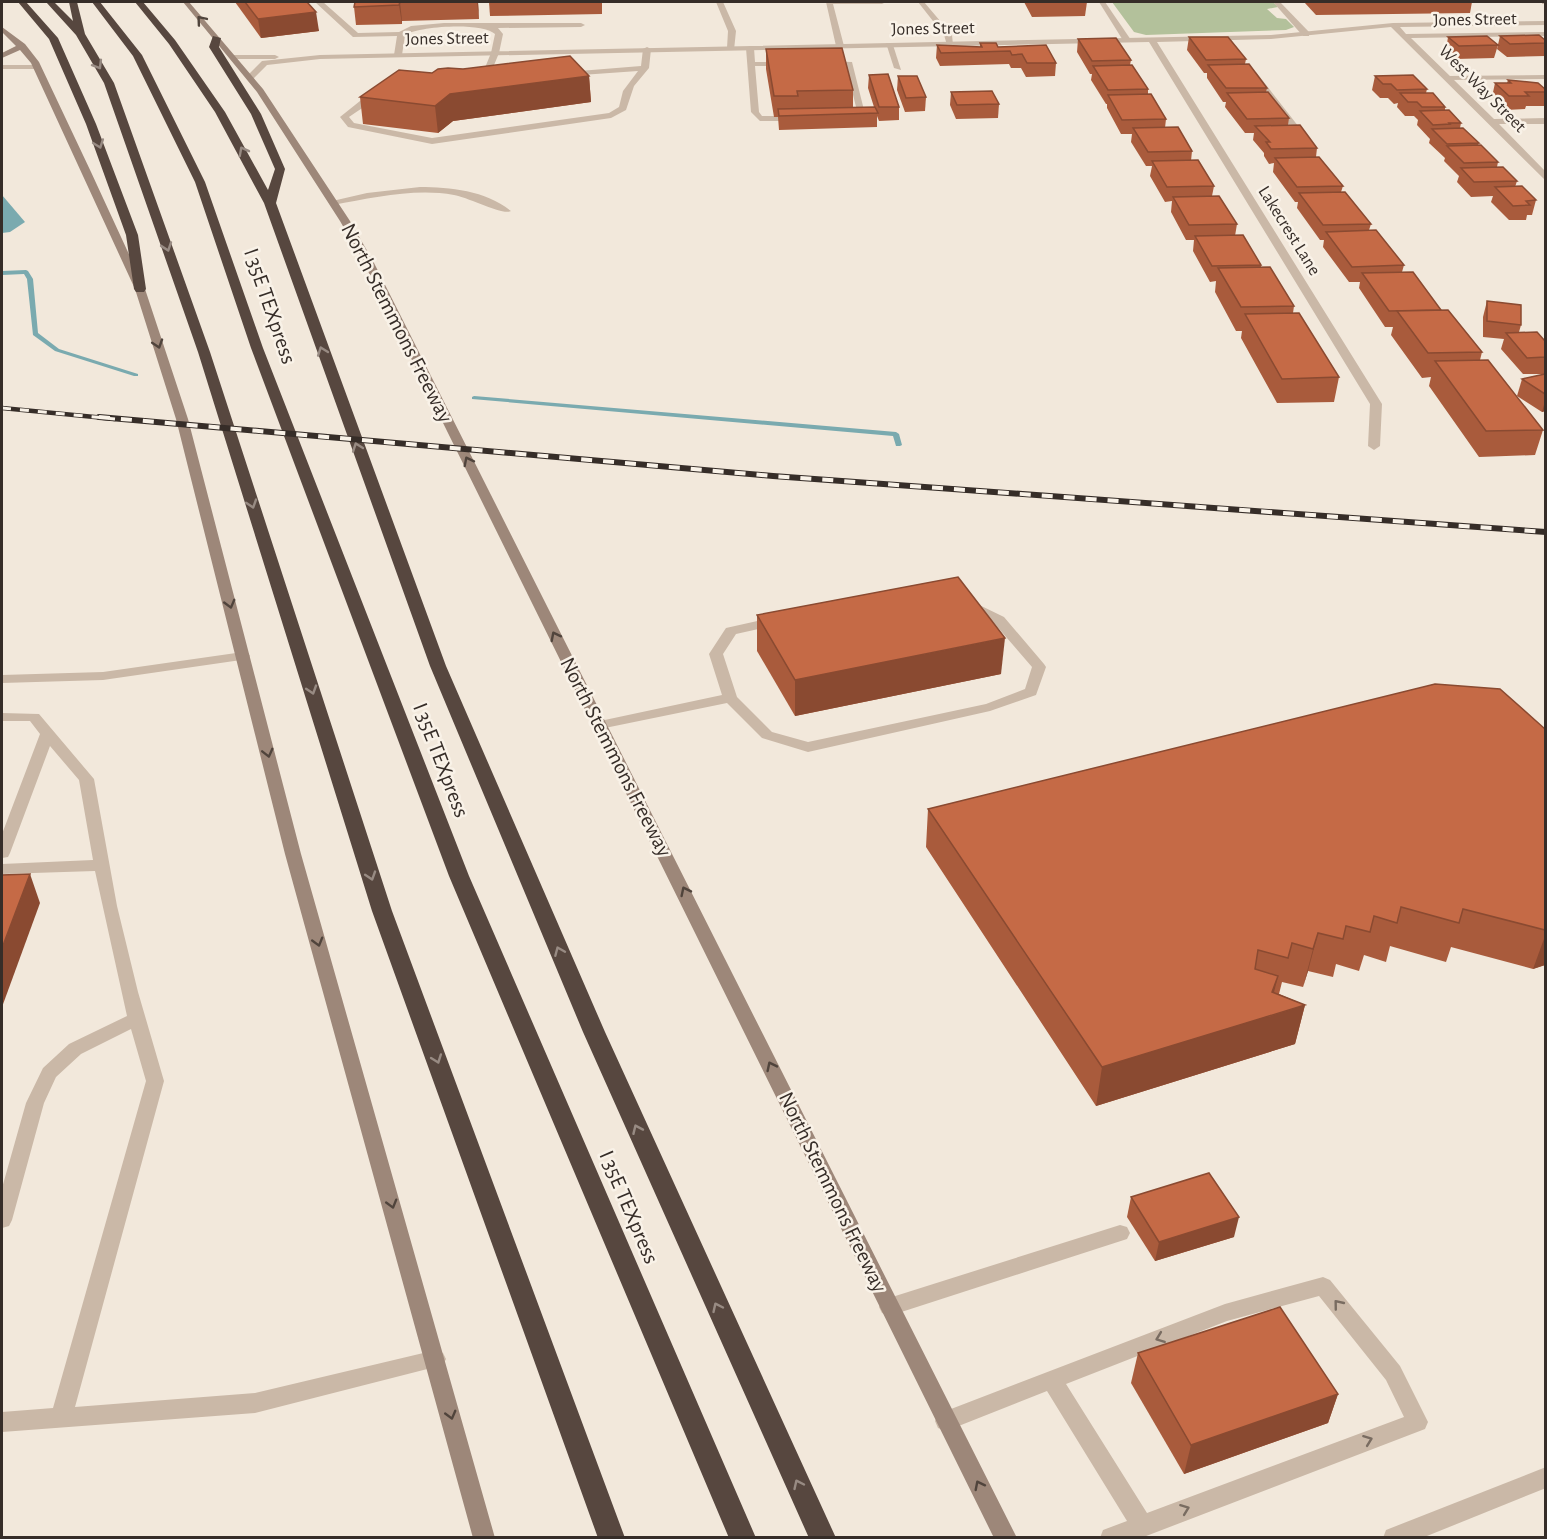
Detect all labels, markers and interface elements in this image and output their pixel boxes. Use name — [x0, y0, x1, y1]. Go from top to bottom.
street label: Jones Street — [1433, 10, 1517, 30]
one-way arrow — [197, 16, 208, 27]
street label: Jones Street — [891, 19, 975, 39]
street label: Jones Street — [405, 29, 489, 49]
street label: West Way Street — [1435, 42, 1529, 136]
one-way arrow — [91, 59, 102, 69]
one-way arrow — [91, 138, 104, 149]
one-way arrow — [239, 147, 250, 158]
street label: Lakecrest Lane — [1254, 183, 1324, 279]
street label: North Stemmons Freeway — [337, 220, 457, 427]
one-way arrow — [159, 241, 172, 252]
street label: I 35E TEXpress — [240, 245, 300, 367]
one-way arrow — [151, 338, 163, 349]
one-way arrow — [317, 346, 330, 357]
one-way arrow — [351, 442, 364, 453]
one-way arrow — [464, 457, 475, 467]
one-way arrow — [245, 498, 258, 509]
one-way arrow — [223, 598, 235, 609]
one-way arrow — [551, 631, 562, 642]
street label: North Stemmons Freeway — [556, 654, 676, 861]
one-way arrow — [304, 684, 317, 695]
street label: I 35E TEXpress — [409, 700, 473, 820]
one-way arrow — [261, 748, 274, 758]
one-way arrow — [364, 870, 376, 881]
one-way arrow — [680, 887, 692, 898]
one-way arrow — [310, 937, 323, 947]
one-way arrow — [554, 946, 566, 957]
one-way arrow — [429, 1054, 442, 1064]
one-way arrow — [766, 1062, 778, 1073]
street label: North Stemmons Freeway — [775, 1088, 891, 1296]
one-way arrow — [632, 1125, 644, 1136]
street label: I 35E TEXpress — [595, 1147, 663, 1267]
one-way arrow — [385, 1198, 397, 1208]
one-way arrow — [1334, 1300, 1345, 1311]
one-way arrow — [712, 1303, 724, 1314]
one-way arrow — [1155, 1331, 1166, 1344]
one-way arrow — [444, 1410, 457, 1420]
one-way arrow — [1362, 1435, 1373, 1447]
one-way arrow — [794, 1480, 806, 1491]
one-way arrow — [975, 1481, 987, 1492]
one-way arrow — [1179, 1504, 1190, 1516]

